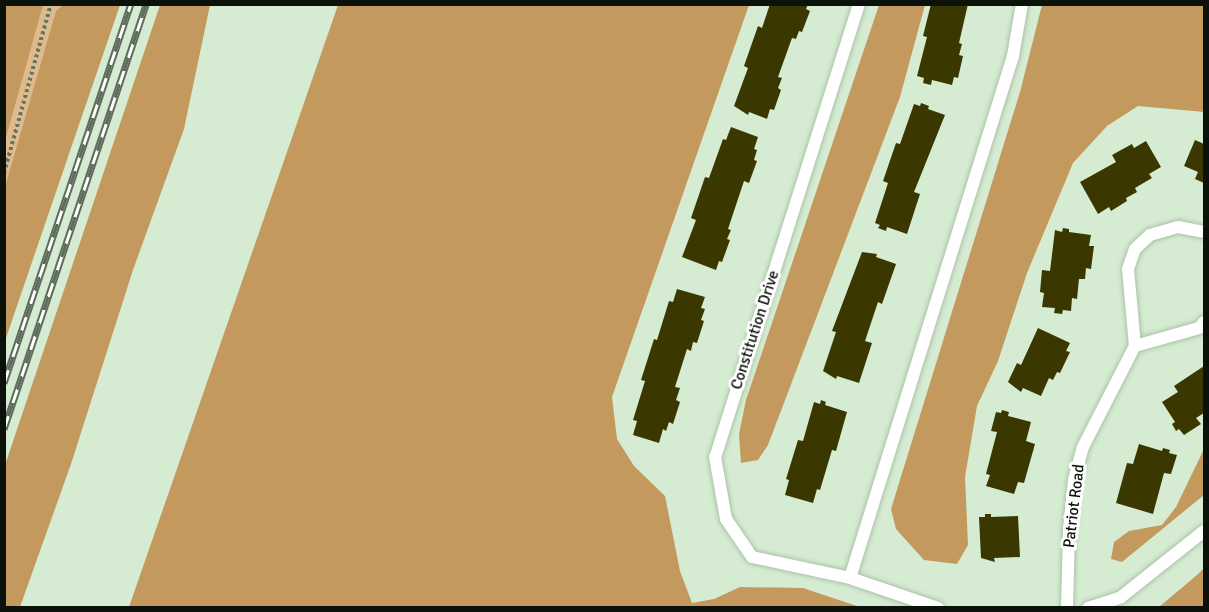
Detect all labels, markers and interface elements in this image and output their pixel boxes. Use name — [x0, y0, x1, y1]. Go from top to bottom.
street label: Constitution Drive — [727, 268, 783, 392]
street label: Patriot Road — [1059, 463, 1089, 549]

